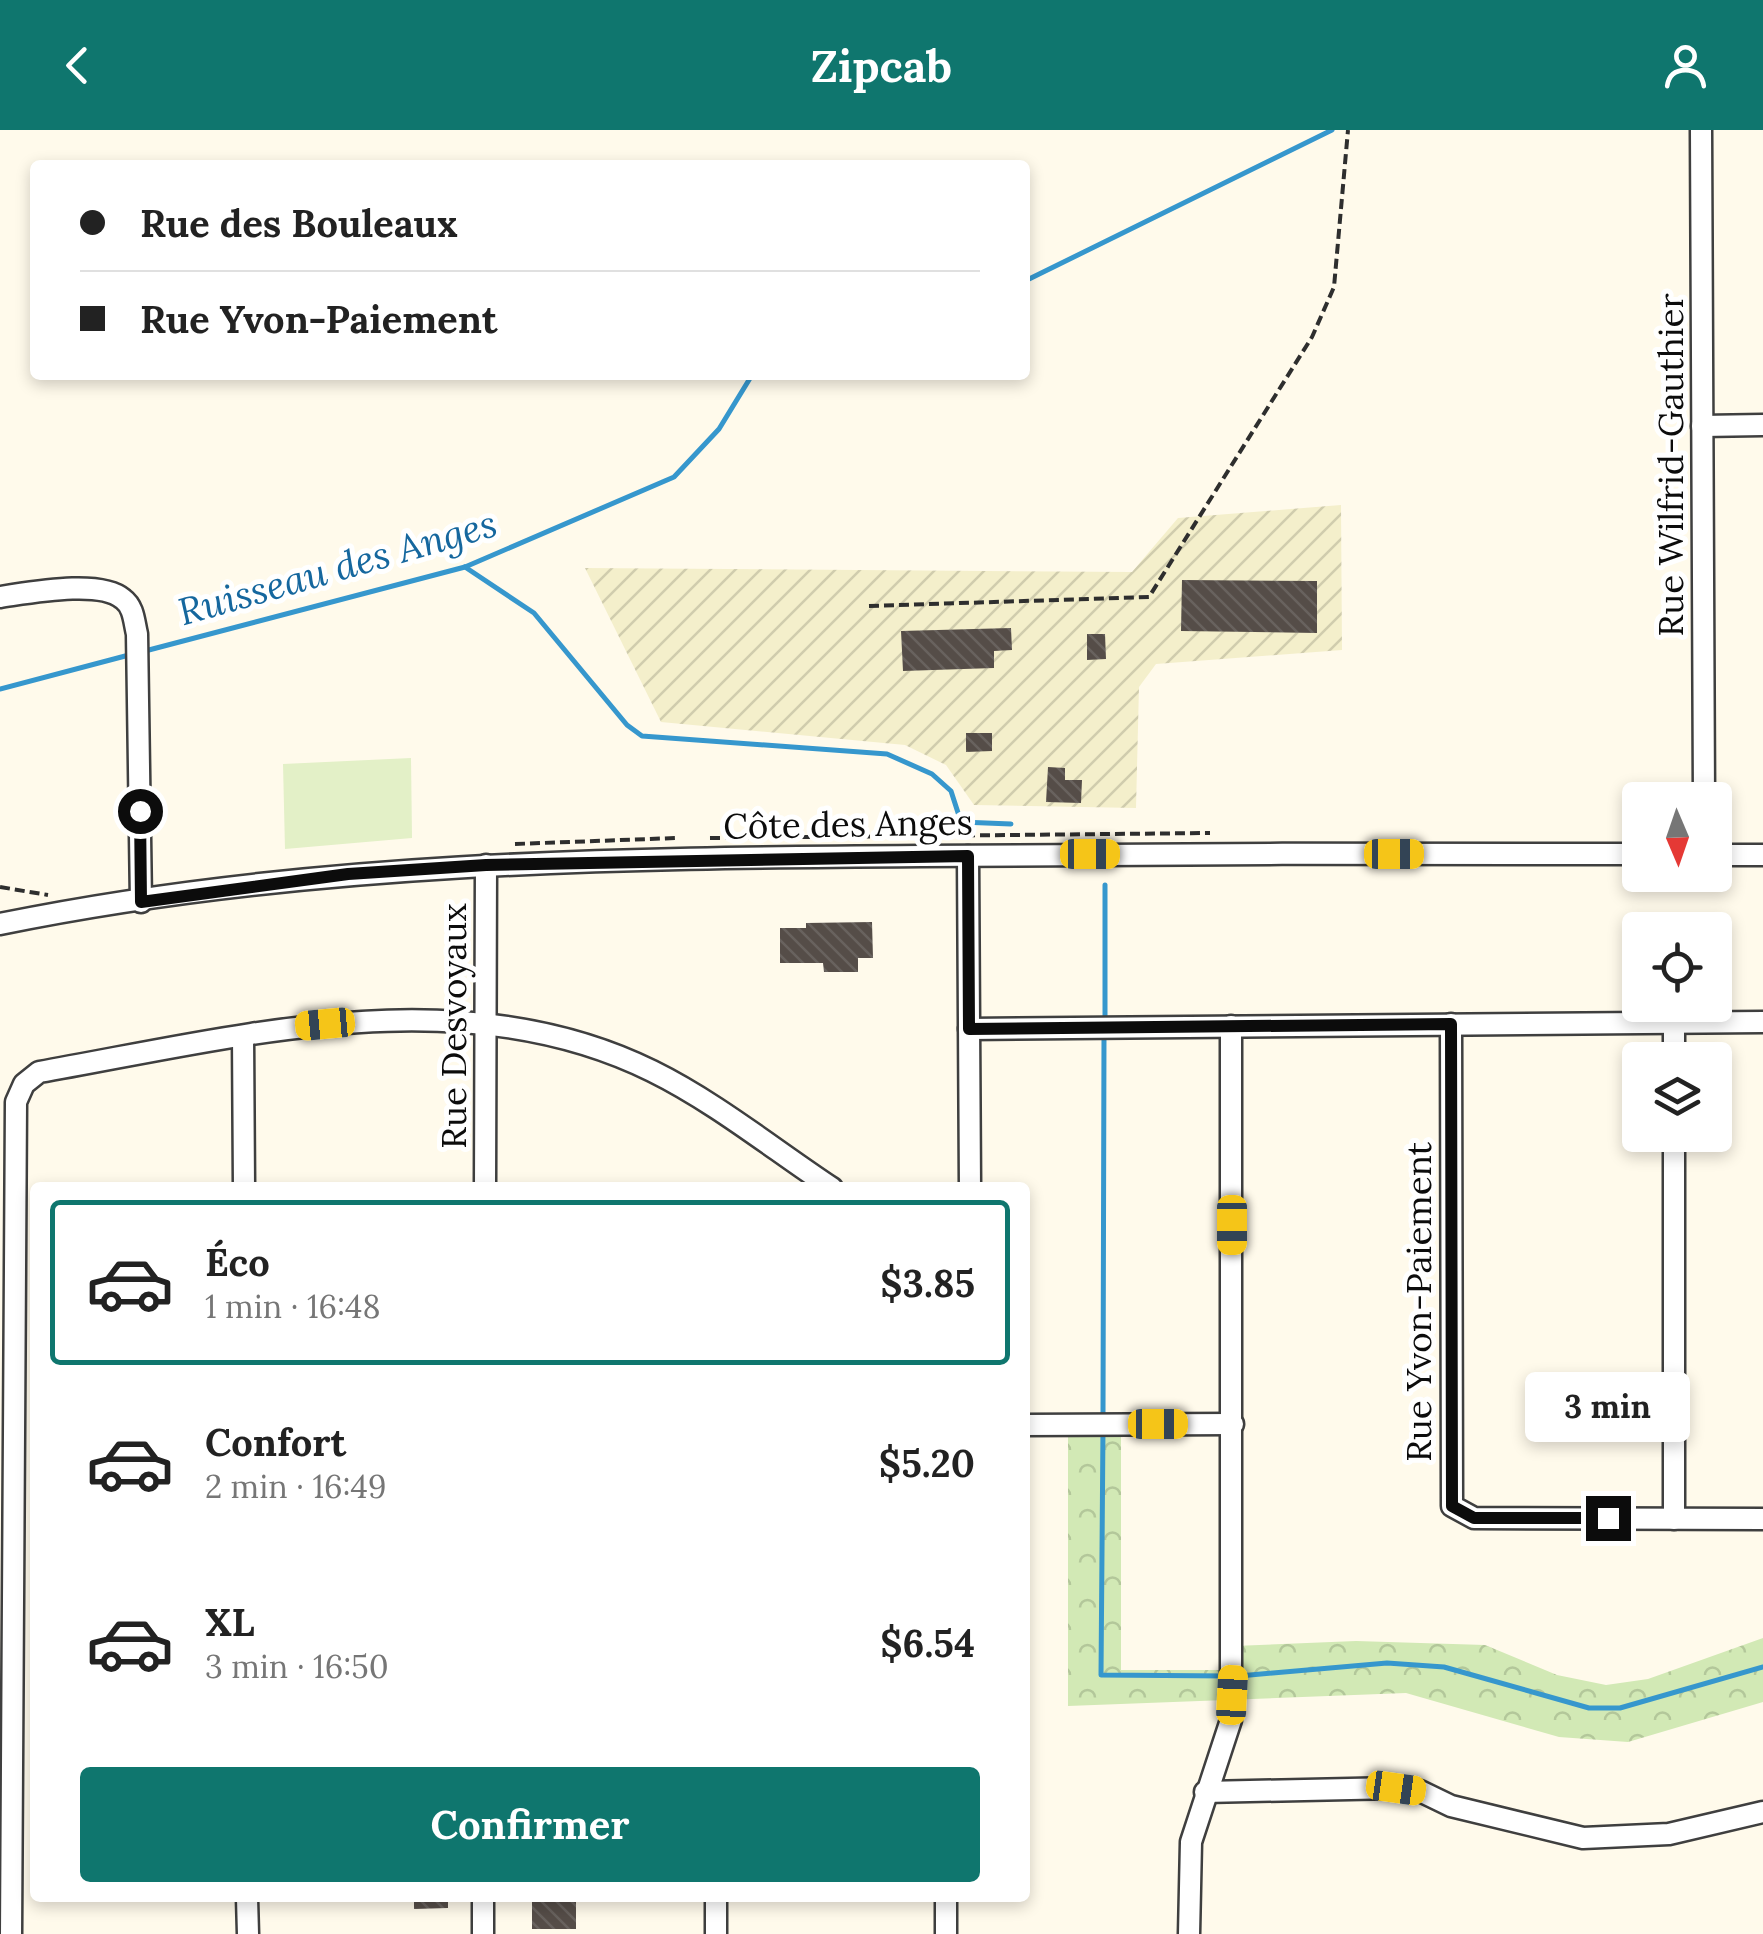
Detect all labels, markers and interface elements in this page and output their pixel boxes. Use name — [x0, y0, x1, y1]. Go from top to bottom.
text: Zipcab — [811, 37, 952, 94]
icon: back — [50, 38, 105, 93]
icon: person — [1658, 38, 1713, 93]
text: Rue des Bouleaux — [140, 199, 458, 247]
street label: Rue Wilfrid-Gauthier — [1648, 293, 1693, 637]
text: Rue Yvon-Paiement — [140, 295, 497, 343]
water label: Ruisseau des Anges — [172, 499, 502, 636]
north arrow — [1622, 782, 1732, 892]
map controls — [1622, 782, 1732, 1152]
route start — [118, 789, 163, 834]
street label: Côte des Anges — [723, 799, 973, 849]
car — [1060, 839, 1120, 869]
car — [1364, 839, 1424, 869]
street label: Rue Desvoyaux — [431, 903, 476, 1149]
button: locate — [1622, 912, 1732, 1022]
car — [294, 1006, 356, 1042]
button: layers — [1622, 1042, 1732, 1152]
street label: Rue Yvon-Paiement — [1396, 1141, 1441, 1462]
car — [1217, 1195, 1247, 1255]
icon: car — [85, 1238, 175, 1328]
text: Éco — [205, 1238, 270, 1286]
text: $3.85 — [880, 1259, 975, 1307]
text: 1 min · 16:48 — [205, 1286, 380, 1327]
callout: 3 min — [1526, 1373, 1690, 1443]
text: 3 min — [1564, 1386, 1651, 1427]
car — [1128, 1409, 1188, 1439]
icon: car — [85, 1418, 175, 1508]
text: Confort — [205, 1418, 346, 1466]
text: $5.20 — [879, 1439, 975, 1487]
text: 2 min · 16:49 — [205, 1466, 386, 1507]
route end — [1586, 1496, 1631, 1541]
icon: car — [85, 1598, 175, 1688]
text: XL — [205, 1598, 255, 1646]
text: $6.54 — [880, 1619, 975, 1667]
text: 3 min · 16:50 — [205, 1646, 389, 1687]
car — [1215, 1664, 1249, 1726]
button: Confirmer — [80, 1767, 980, 1882]
car — [1364, 1769, 1428, 1807]

